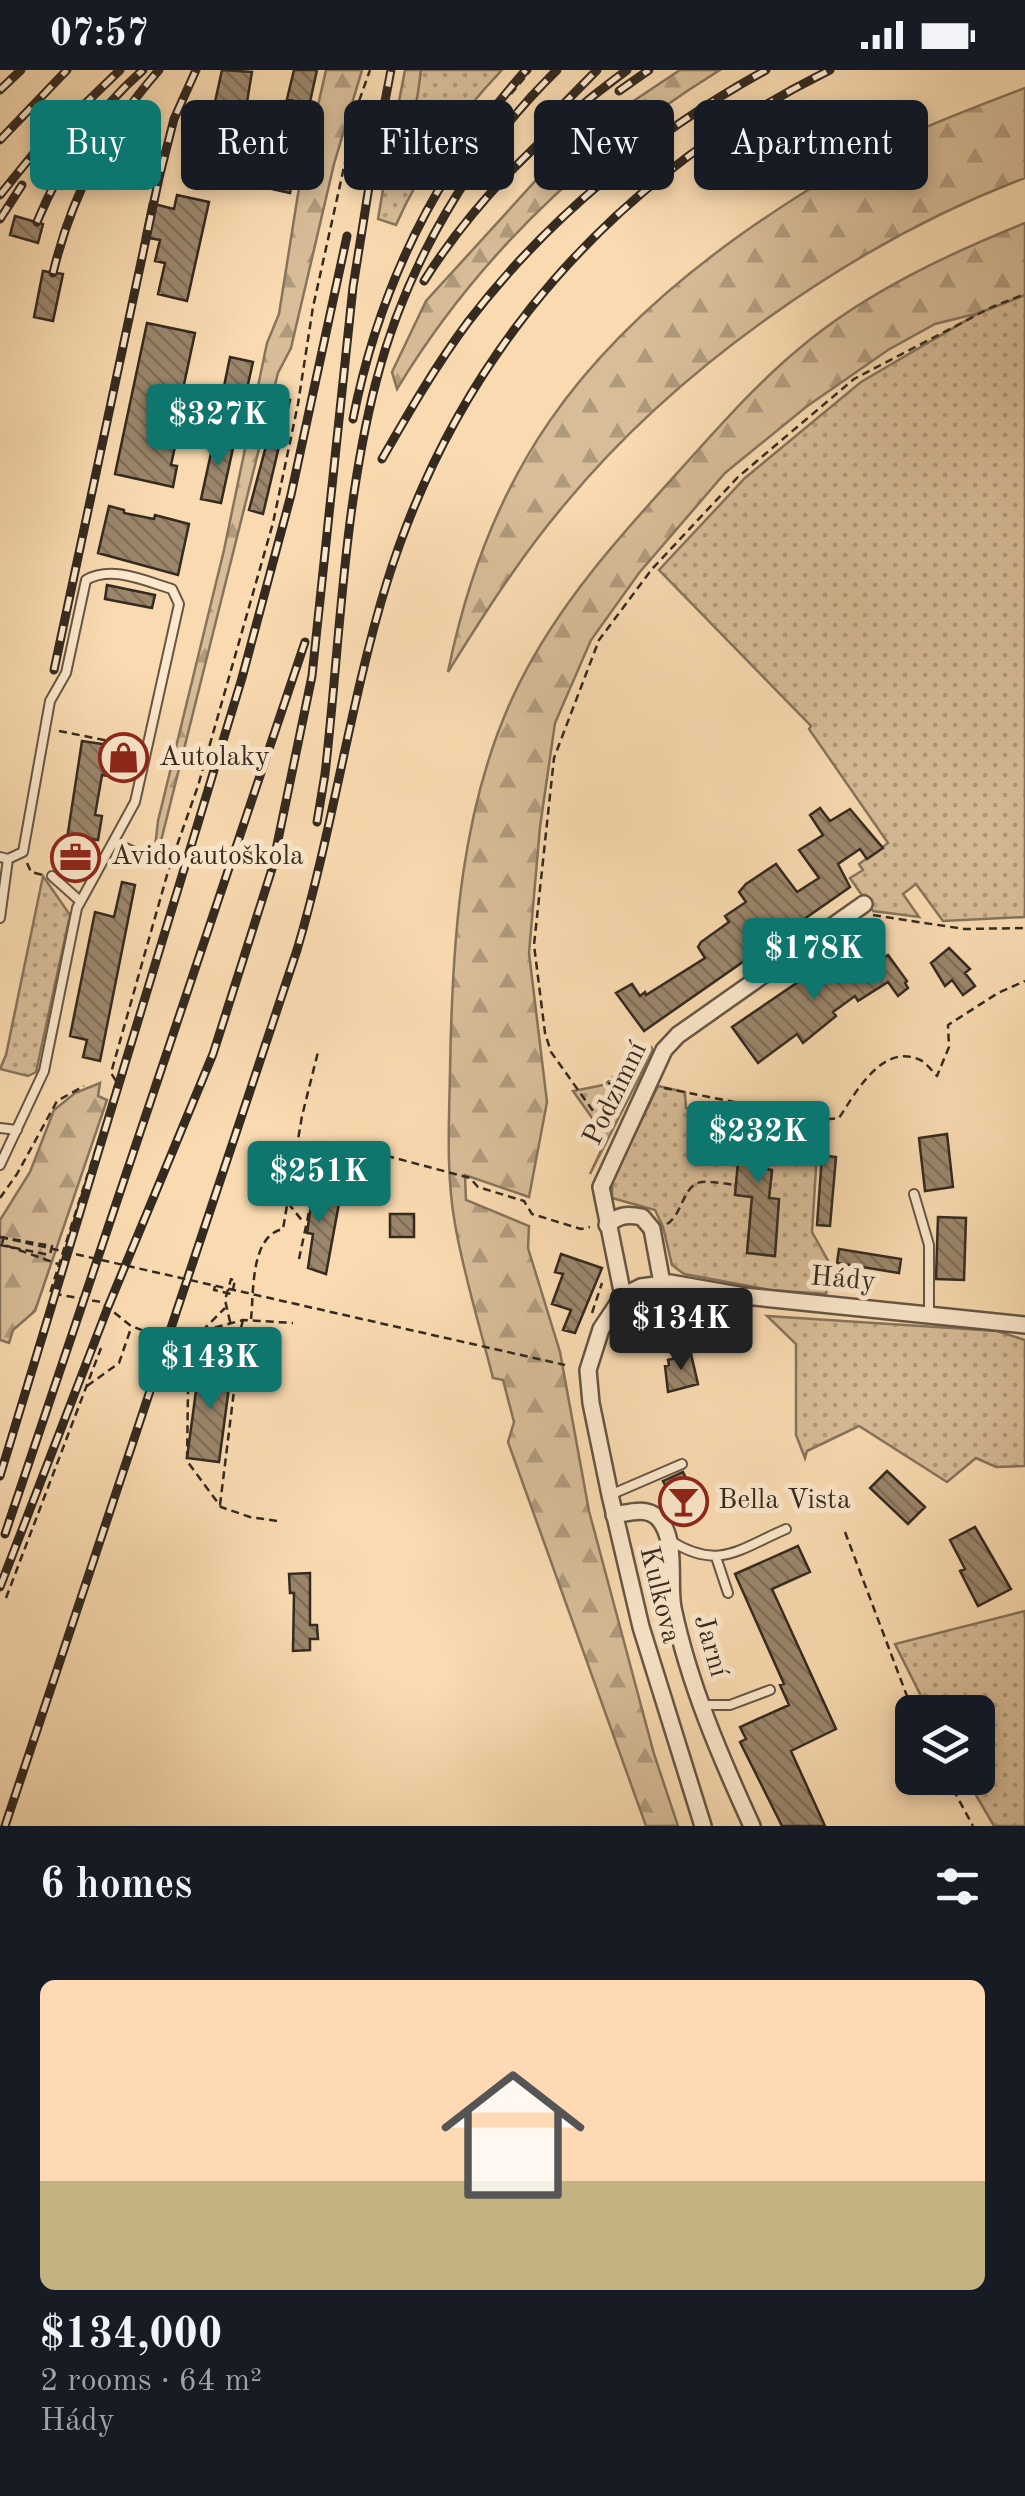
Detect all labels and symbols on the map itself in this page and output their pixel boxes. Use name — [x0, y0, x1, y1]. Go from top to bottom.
pin: $327K — [148, 384, 288, 469]
shop icon: Autolaky — [98, 732, 150, 784]
place label: Autolaky — [159, 744, 270, 772]
office icon: Avido autoškola — [50, 831, 102, 883]
place label: Avido autoškola — [111, 843, 304, 871]
pin: $178K — [744, 918, 884, 1003]
street label: Podzimní — [579, 1038, 653, 1150]
pin: $232K — [688, 1101, 828, 1186]
pin: $251K — [249, 1141, 389, 1226]
street label: Hády — [809, 1263, 877, 1297]
pin: $134K — [611, 1288, 751, 1373]
pin: $143K — [140, 1327, 280, 1412]
bar icon: Bella Vista — [657, 1475, 709, 1527]
place label: Bella Vista — [718, 1487, 851, 1515]
street label: Kulkova — [633, 1544, 685, 1646]
street label: Jarní — [688, 1612, 732, 1681]

